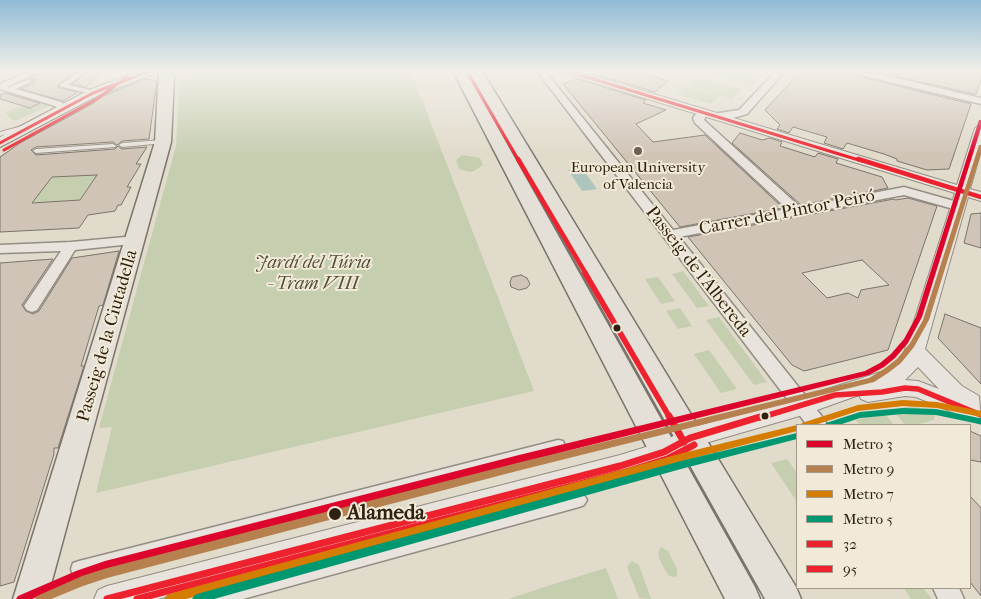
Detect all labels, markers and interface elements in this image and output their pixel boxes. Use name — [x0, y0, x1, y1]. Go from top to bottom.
marker: European University of Valencia — [632, 145, 644, 157]
place label: European University of Valencia — [571, 159, 705, 194]
street label: Carrer del Pintor Peiró — [697, 185, 877, 241]
street label: Passeig de l'Albereda — [640, 202, 756, 342]
street label: Passeig de la Ciutadella — [73, 247, 143, 425]
park label: Jardí del Túria - Tram VIII — [255, 253, 371, 296]
unlabelled marker — [612, 323, 622, 333]
unlabelled marker — [760, 411, 770, 421]
legend — [796, 424, 971, 589]
text: Metro 3 — [843, 435, 893, 453]
text: Metro 9 — [843, 460, 894, 478]
text: Metro 7 — [843, 485, 894, 503]
place label: Alameda — [347, 501, 425, 527]
marker: Alameda — [327, 506, 343, 522]
text: Metro 5 — [843, 510, 893, 528]
text: 32 — [843, 535, 857, 553]
text: 95 — [843, 560, 857, 578]

